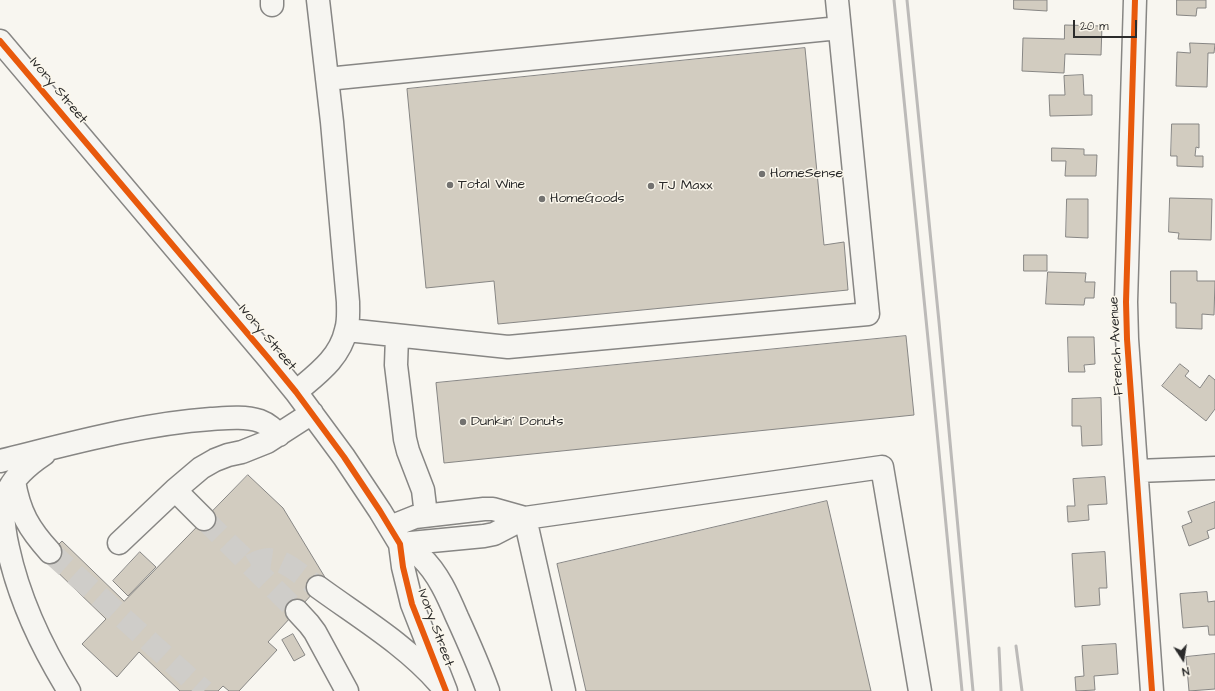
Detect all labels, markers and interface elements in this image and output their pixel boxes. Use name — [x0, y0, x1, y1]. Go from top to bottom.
scale bar — [1075, 12, 1139, 38]
text: 20 m — [1080, 18, 1109, 35]
street label: Ivory Street — [25, 54, 91, 128]
place label: HomeSense — [770, 166, 843, 182]
marker: HomeSense — [757, 169, 767, 179]
place label: Total Wine — [458, 177, 525, 193]
place label: TJ Maxx — [659, 178, 713, 194]
marker: Total Wine — [445, 180, 455, 190]
marker: TJ Maxx — [646, 181, 656, 191]
place label: HomeGoods — [550, 191, 624, 207]
marker: HomeGoods — [537, 194, 547, 204]
street label: French Avenue — [1106, 296, 1128, 396]
street label: Ivory Street — [234, 301, 300, 375]
place label: Dunkin' Donuts — [471, 414, 564, 430]
marker: Dunkin' Donuts — [458, 417, 468, 427]
street label: Ivory Street — [413, 587, 457, 669]
north arrow — [1163, 639, 1203, 679]
text: N — [1181, 663, 1191, 679]

